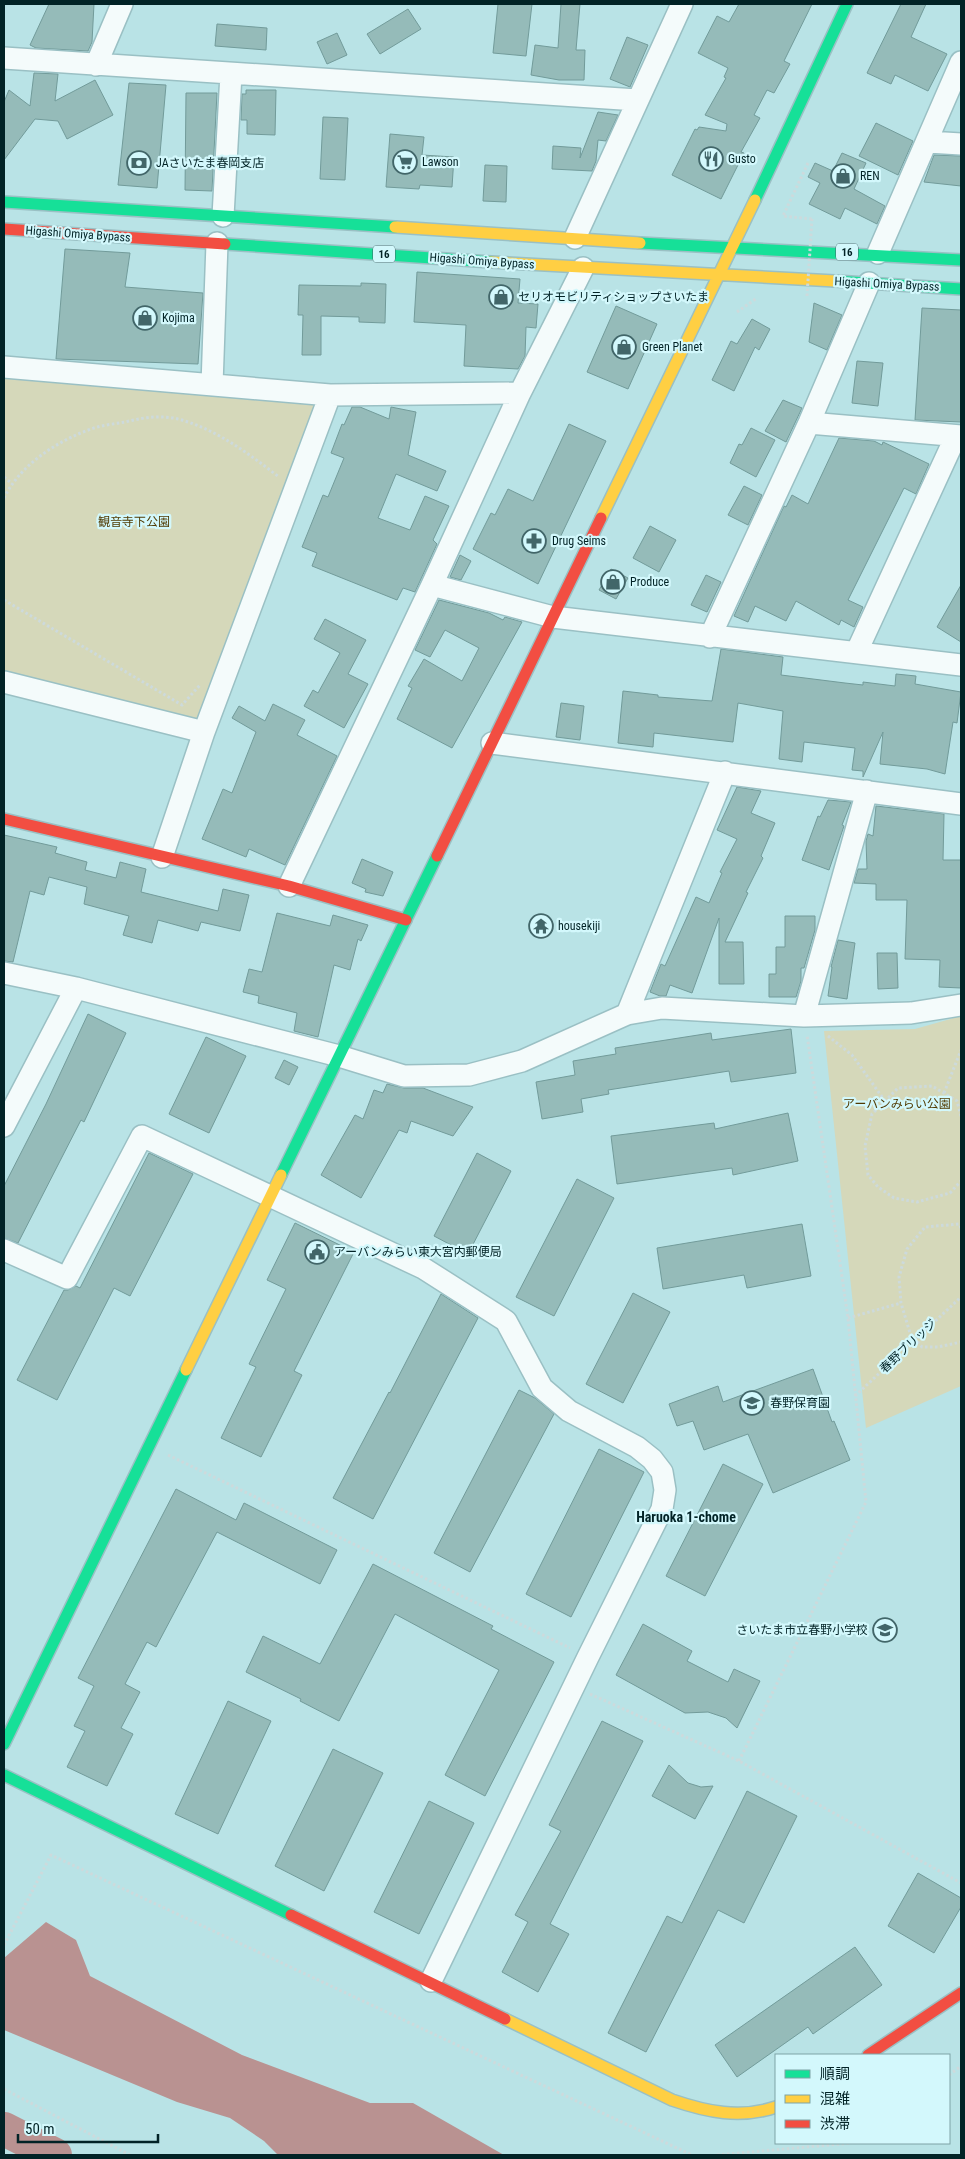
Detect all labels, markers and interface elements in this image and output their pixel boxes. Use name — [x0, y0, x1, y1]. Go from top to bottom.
restaurant icon: Gusto — [698, 146, 724, 172]
supermarket icon: Lawson — [392, 149, 418, 175]
bank icon: JAさいたま春岡支店 — [126, 150, 152, 176]
place label: Gusto — [728, 152, 756, 166]
place label: Lawson — [422, 155, 459, 169]
place label: JAさいたま春岡支店 — [156, 156, 264, 170]
shop icon: REN — [830, 163, 856, 189]
place label: REN — [860, 169, 880, 183]
street label: Higashi Omiya Bypass — [25, 223, 131, 245]
road number: 16 — [836, 243, 858, 260]
road number: 16 — [373, 245, 395, 262]
street label: Higashi Omiya Bypass — [429, 250, 535, 272]
street label: Higashi Omiya Bypass — [834, 274, 940, 294]
shop icon: セリオモビリティショップさいたま — [488, 284, 514, 310]
place label: セリオモビリティショップさいたま — [518, 290, 709, 304]
shop icon: Kojima — [132, 305, 158, 331]
place label: Kojima — [162, 311, 195, 325]
shop icon: Green Planet — [611, 334, 637, 360]
place label: Green Planet — [642, 340, 703, 354]
park label: 観音寺下公園 — [98, 515, 170, 529]
pharmacy icon: Drug Seims — [521, 528, 547, 554]
place label: Drug Seims — [552, 534, 606, 548]
shop icon: Produce — [600, 569, 626, 595]
place label: Produce — [630, 575, 670, 589]
temple icon: housekiji — [528, 913, 554, 939]
place label: housekiji — [558, 919, 600, 933]
park label: アーバンみらい公園 — [843, 1097, 951, 1111]
public building icon: アーバンみらい東大宮内郵便局 — [304, 1239, 330, 1265]
place label: アーバンみらい東大宮内郵便局 — [334, 1245, 502, 1259]
street label: 春野ブリッジ — [877, 1316, 939, 1376]
school or university icon: 春野保育園 — [739, 1390, 765, 1416]
place label: 春野保育園 — [770, 1396, 830, 1410]
district label: Haruoka 1-chome — [636, 1509, 736, 1525]
school or university icon: さいたま市立春野小学校 — [872, 1617, 898, 1643]
place label: さいたま市立春野小学校 — [736, 1623, 868, 1637]
legend — [775, 2054, 950, 2144]
text: 順調 — [820, 2065, 850, 2083]
text: 混雑 — [820, 2090, 850, 2108]
scale bar — [18, 2112, 158, 2144]
text: 渋滞 — [820, 2115, 850, 2133]
text: 50 m — [25, 2120, 55, 2138]

